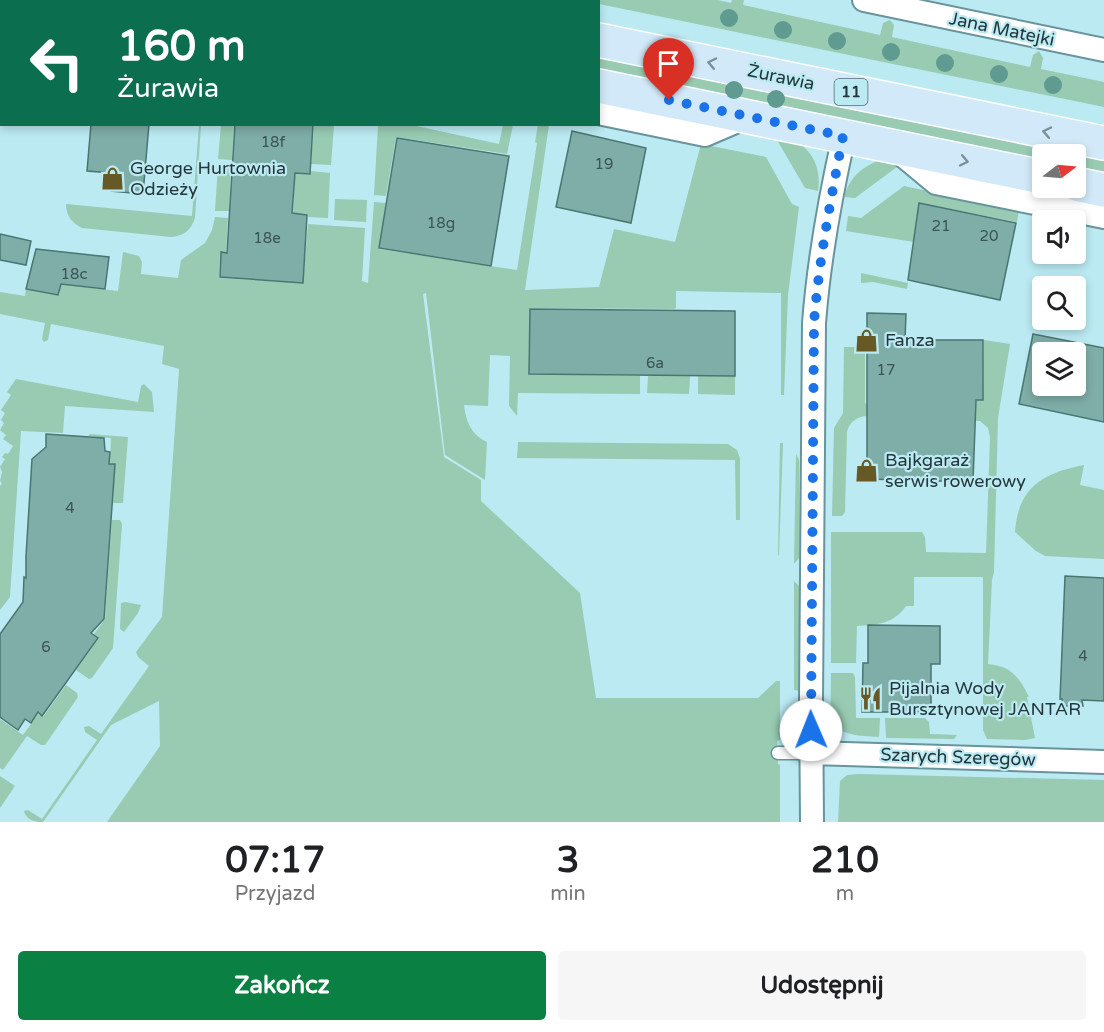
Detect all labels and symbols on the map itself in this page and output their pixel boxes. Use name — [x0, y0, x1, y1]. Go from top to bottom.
street label: Jana Matejki — [947, 7, 1057, 51]
pin — [643, 38, 694, 100]
one-way arrow — [707, 57, 717, 70]
street label: Żurawia — [745, 59, 817, 95]
road number: 11 — [834, 79, 868, 105]
one-way arrow — [1042, 126, 1052, 139]
house number: 18f — [261, 133, 286, 151]
north arrow — [1032, 144, 1086, 198]
one-way arrow — [959, 154, 969, 167]
house number: 19 — [595, 155, 613, 173]
place label: George Hurtownia Odzieży — [130, 157, 286, 200]
shop icon: George Hurtownia Odzieży — [99, 165, 125, 191]
house number: 18g — [427, 214, 455, 232]
house number: 21 — [932, 217, 950, 235]
house number: 20 — [980, 227, 998, 245]
house number: 18e — [253, 229, 281, 247]
house number: 18c — [61, 265, 87, 283]
shop icon: Fanza — [854, 327, 880, 353]
place label: Fanza — [885, 329, 935, 351]
house number: 6a — [646, 354, 664, 372]
house number: 17 — [877, 361, 895, 379]
place label: Bajkgaraż serwis rowerowy — [885, 449, 1026, 492]
shop icon: Bajkgaraż serwis rowerowy — [854, 457, 880, 483]
house number: 4 — [65, 499, 75, 517]
house number: 6 — [41, 638, 51, 656]
house number: 4 — [1078, 647, 1088, 665]
place label: Pijalnia Wody Bursztynowej JANTAR — [889, 677, 1081, 720]
restaurant icon: Pijalnia Wody Bursztynowej JANTAR — [858, 685, 884, 711]
position arrow — [779, 698, 843, 762]
street label: Szarych Szeregów — [880, 743, 1036, 771]

